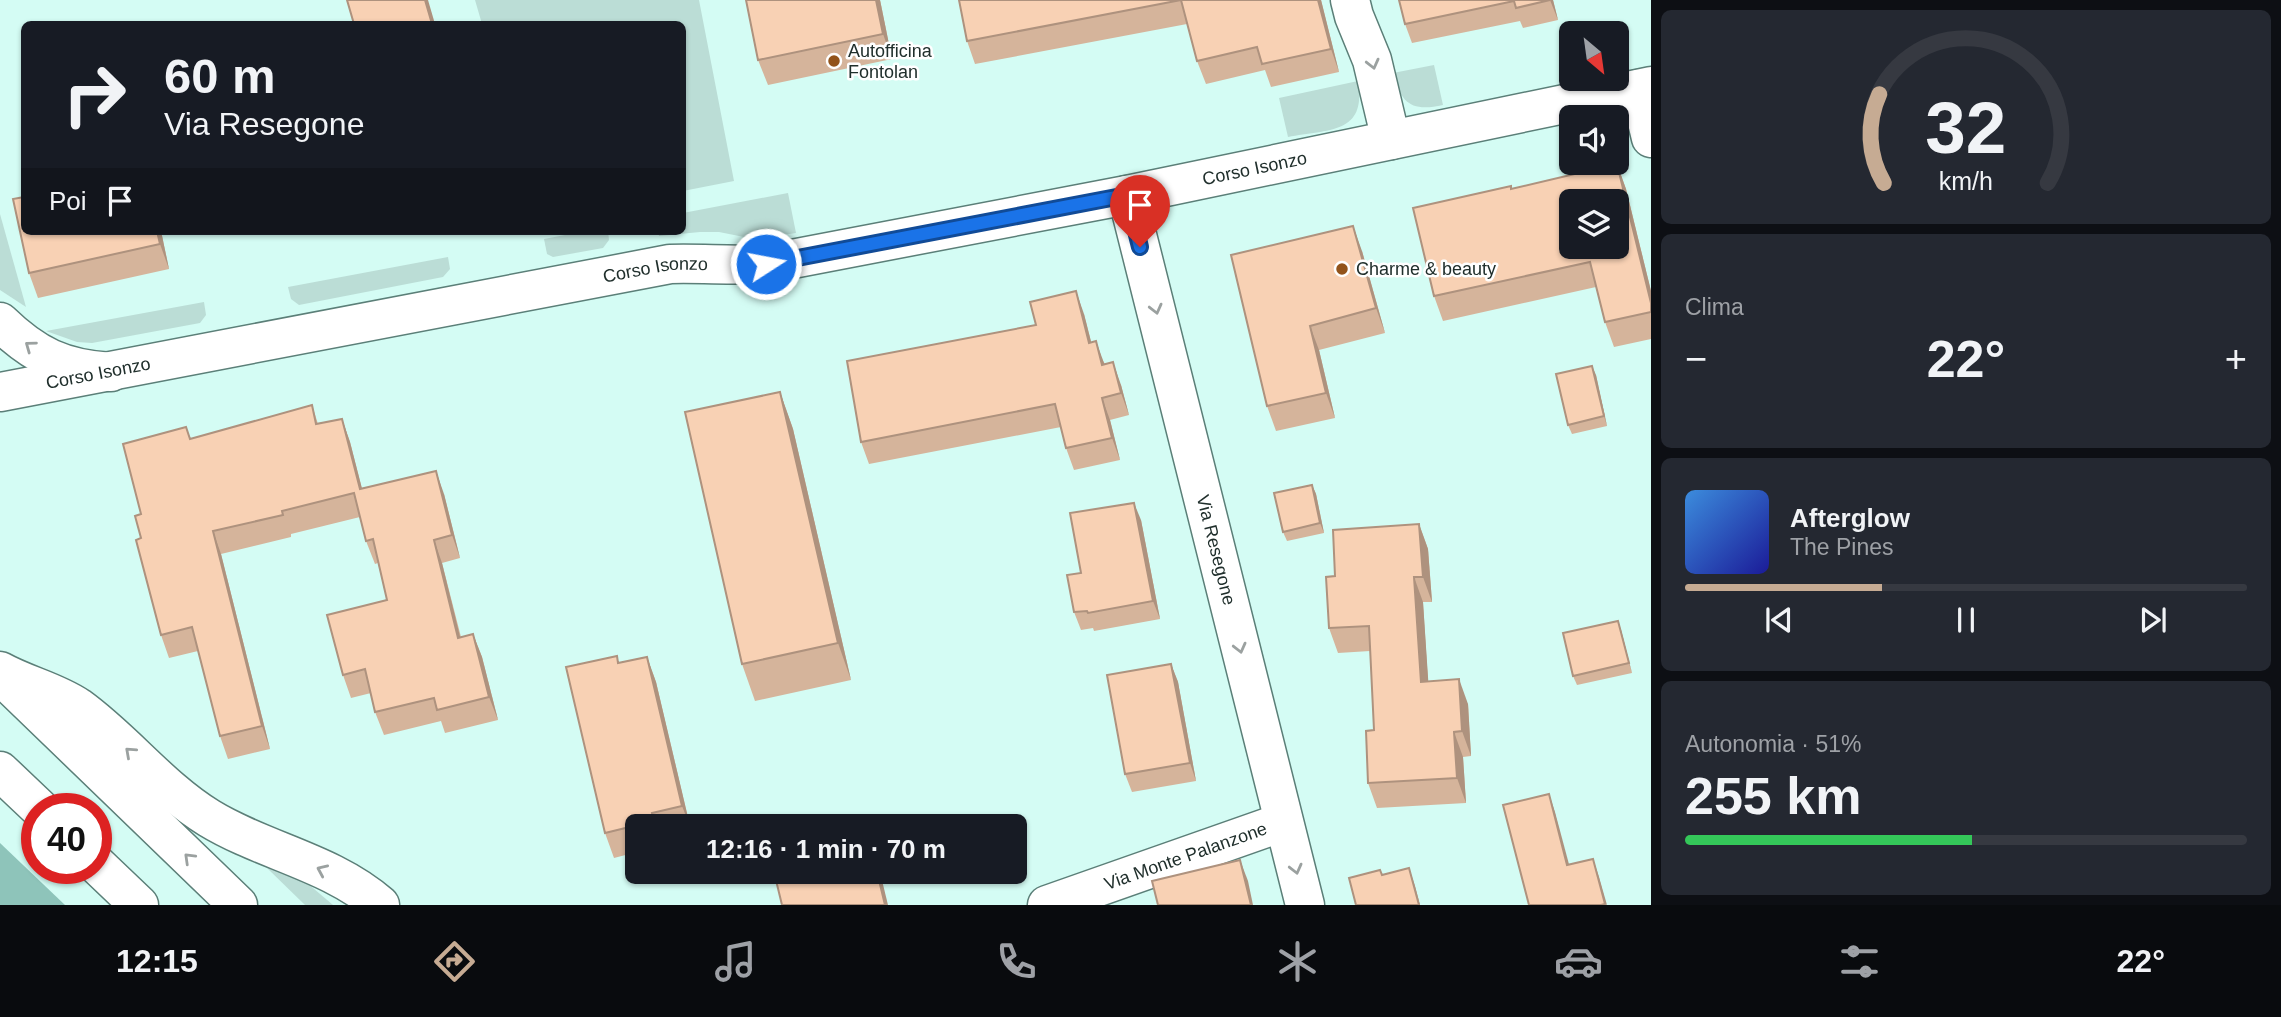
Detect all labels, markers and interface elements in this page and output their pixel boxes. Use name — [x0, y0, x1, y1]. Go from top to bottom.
north arrow — [1559, 21, 1629, 91]
map controls — [1559, 21, 1629, 259]
place label: Autofficina Fontolan — [848, 41, 933, 82]
icon: right — [49, 49, 140, 140]
text: 60 m — [164, 49, 276, 103]
marker: Autofficina Fontolan — [826, 53, 842, 69]
one-way arrow — [1365, 58, 1379, 70]
text: 32 — [1926, 87, 2006, 168]
button: sound — [1559, 105, 1629, 175]
text: Via Resegone — [164, 106, 364, 142]
street label: Corso Isonzo — [1201, 148, 1309, 189]
text: km/h — [1939, 167, 1993, 195]
pin — [1110, 175, 1170, 247]
icon: arrive — [101, 182, 139, 220]
text: Poi — [49, 186, 87, 216]
icon: arrive — [1121, 186, 1159, 224]
button: layers — [1559, 189, 1629, 259]
position arrow — [729, 227, 803, 301]
street label: Corso Isonzo — [601, 254, 708, 287]
place label: Charme & beauty — [1356, 259, 1496, 279]
marker: Charme & beauty — [1334, 261, 1350, 277]
text: Clima — [1685, 294, 1744, 320]
one-way arrow — [1147, 303, 1162, 315]
text: 22° — [1927, 330, 2005, 388]
text: − — [1685, 338, 1707, 380]
text: + — [2225, 338, 2247, 380]
one-way arrow — [25, 342, 38, 354]
street label: Corso Isonzo — [44, 353, 152, 393]
street label: Via Resegone — [1193, 493, 1239, 607]
text: Afterglow — [1790, 503, 1910, 533]
text: The Pines — [1790, 534, 1894, 560]
icon: previous — [1760, 601, 1798, 639]
icon: pause — [1947, 601, 1985, 639]
icon: next — [2134, 601, 2172, 639]
one-way arrow — [1232, 642, 1246, 654]
text: Autonomia · 51% — [1685, 731, 1861, 757]
one-way arrow — [125, 747, 138, 760]
text: 255 km — [1685, 767, 1861, 825]
speed limit sign: 40 — [21, 793, 112, 884]
street label: Via Monte Palanzone — [1102, 818, 1270, 894]
text: 12:16 · 1 min · 70 m — [706, 834, 946, 864]
one-way arrow — [184, 853, 197, 866]
one-way arrow — [1288, 863, 1302, 875]
one-way arrow — [317, 864, 329, 878]
icon: directions — [430, 937, 479, 986]
icon: music — [711, 937, 760, 986]
icon: phone — [992, 937, 1041, 986]
icon: climate — [1273, 937, 1322, 986]
icon: car — [1554, 937, 1603, 986]
icon: filters — [1835, 937, 1884, 986]
text: 12:15 — [116, 943, 198, 979]
text: 22° — [2117, 943, 2165, 979]

